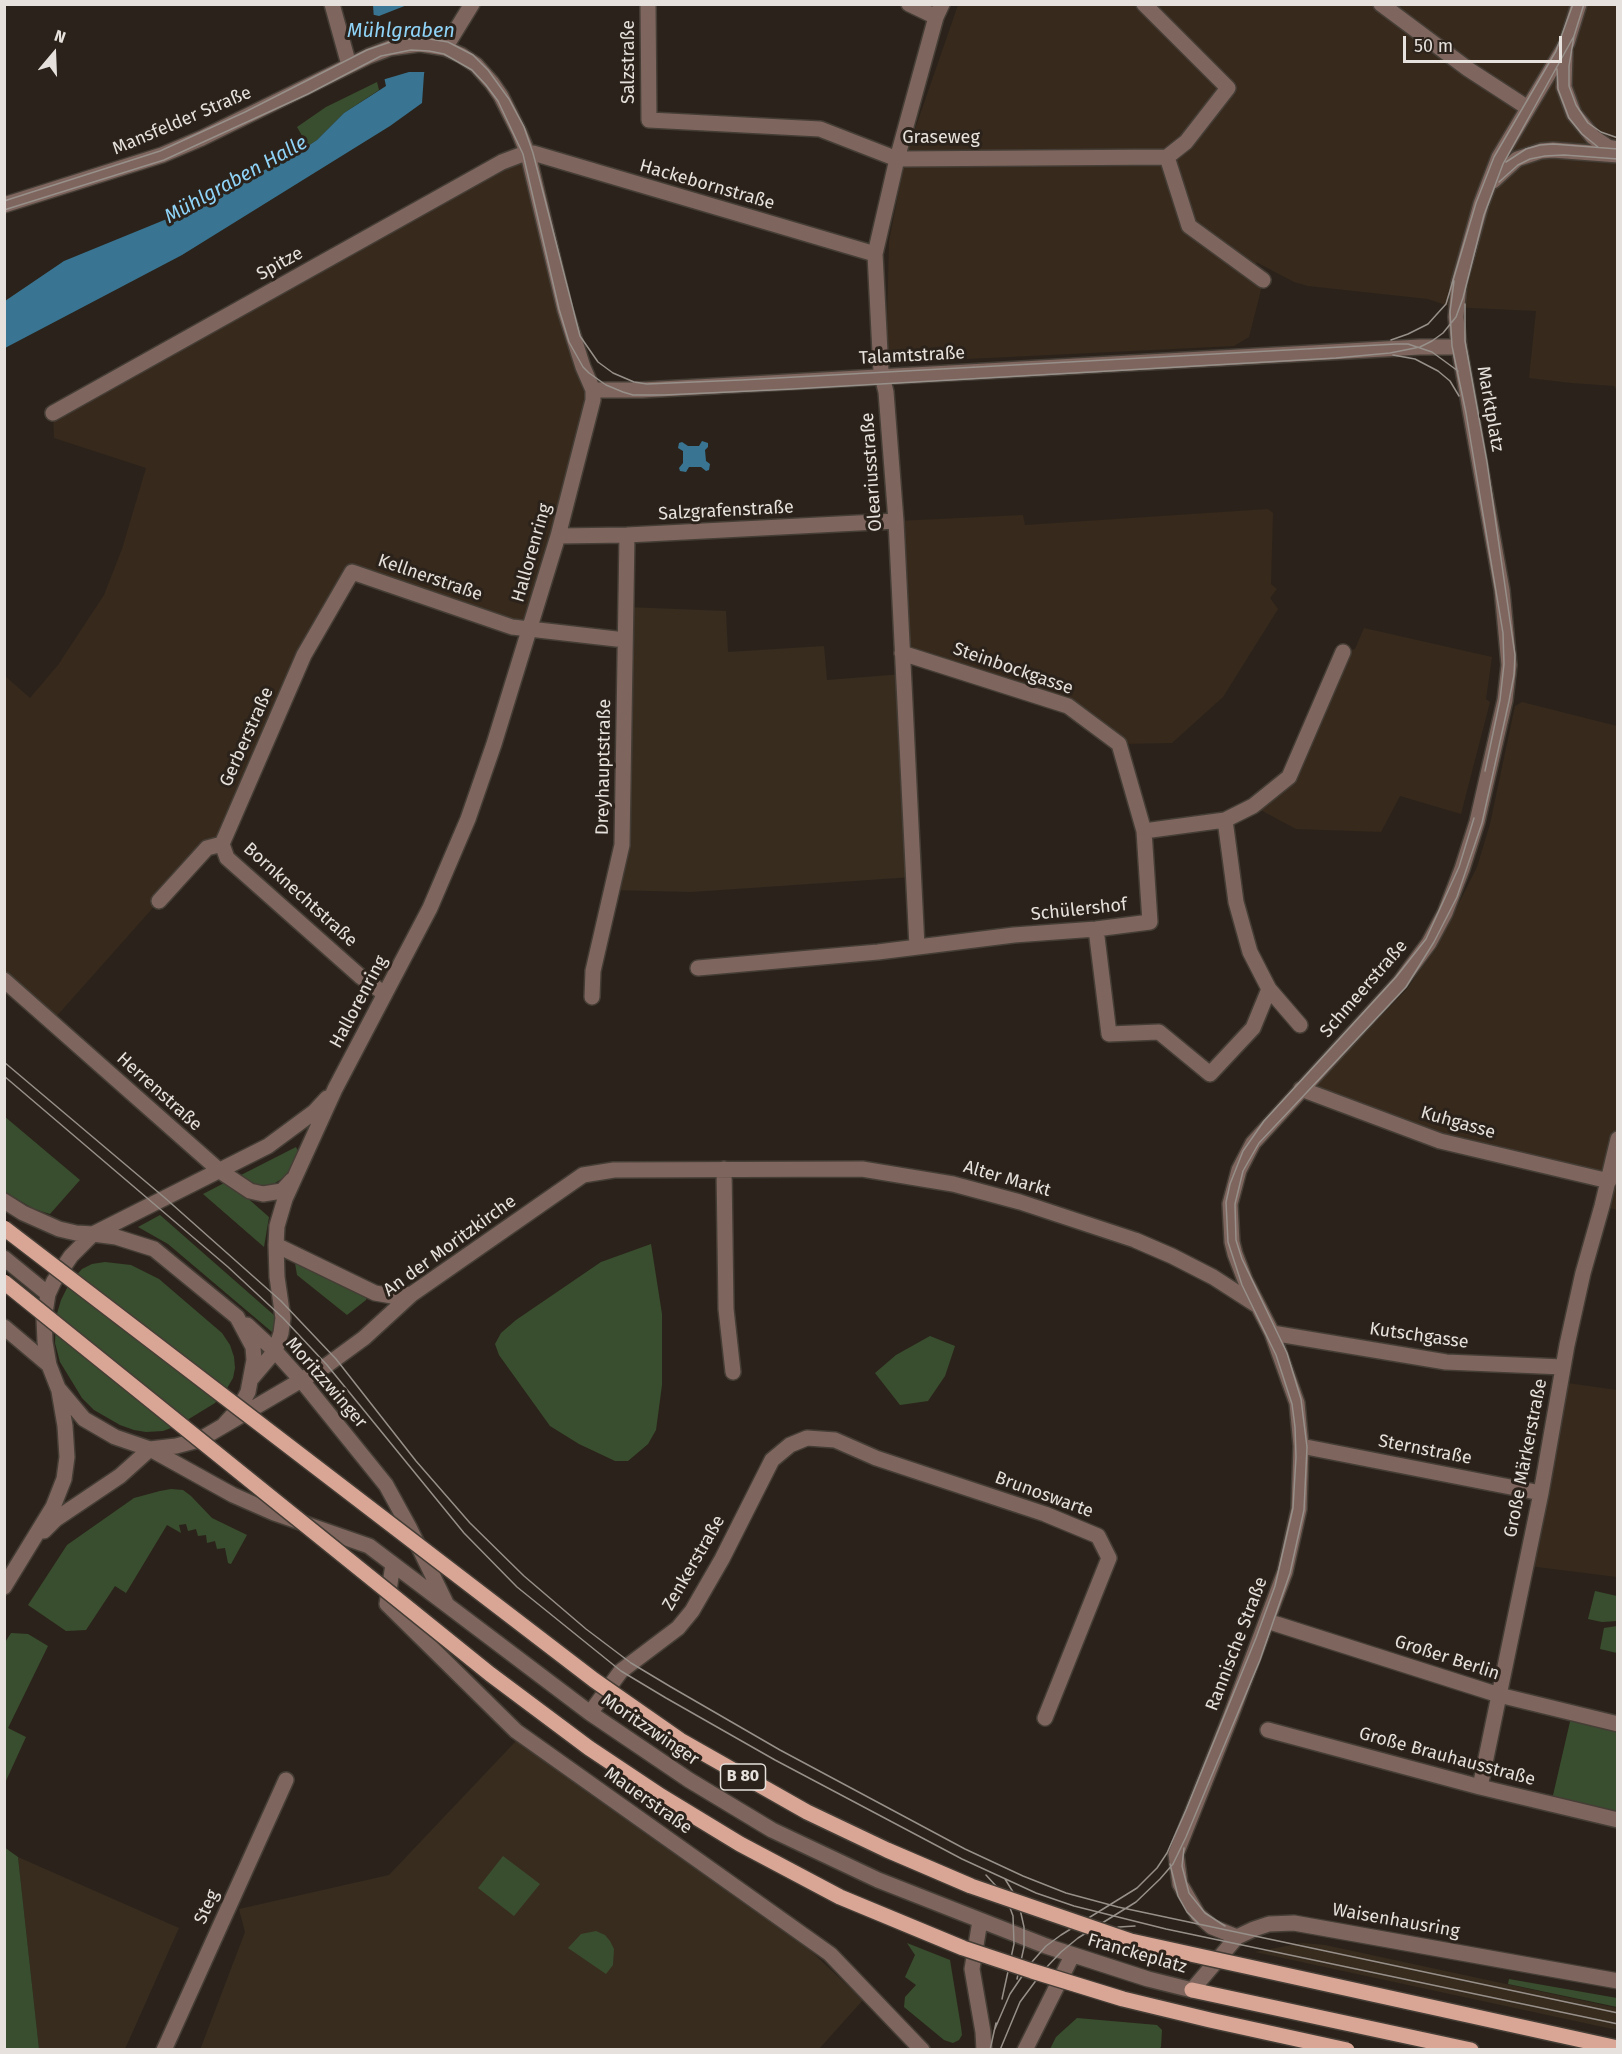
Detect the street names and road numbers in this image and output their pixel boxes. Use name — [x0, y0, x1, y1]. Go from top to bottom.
street label: Salzstraße — [618, 20, 640, 104]
street label: Mansfelder Straße — [109, 82, 255, 160]
street label: Graseweg — [902, 127, 980, 149]
street label: Hackebornstraße — [637, 155, 777, 215]
street label: Spitze — [253, 243, 307, 285]
street label: Talamtstraße — [858, 342, 966, 370]
street label: Marktplatz — [1472, 365, 1508, 453]
street label: Oleariusstraße — [857, 412, 887, 532]
street label: Salzgrafenstraße — [658, 497, 794, 525]
street label: Hallorenring — [508, 501, 556, 605]
street label: Kellnerstraße — [375, 550, 485, 606]
street label: Steinbockgasse — [950, 638, 1076, 700]
street label: Gerberstraße — [215, 684, 279, 790]
street label: Dreyhauptstraße — [592, 699, 616, 835]
street label: Bornknechtstraße — [239, 838, 361, 952]
street label: Schülershof — [1030, 894, 1128, 926]
street label: Schmeerstraße — [1316, 936, 1412, 1042]
street label: Hallorenring — [326, 952, 392, 1052]
street label: Herrenstraße — [112, 1048, 206, 1136]
street label: Kuhgasse — [1418, 1102, 1498, 1144]
street label: Alter Markt — [961, 1156, 1053, 1202]
street label: An der Moritzkirche — [380, 1191, 520, 1301]
street label: Kutschgasse — [1368, 1318, 1470, 1354]
street label: Moritzzwinger — [281, 1333, 371, 1433]
street label: Große Märkerstraße — [1500, 1377, 1552, 1539]
street label: Sternstraße — [1376, 1430, 1474, 1470]
street label: Brunoswarte — [992, 1467, 1096, 1523]
street label: Zenkerstraße — [658, 1512, 730, 1614]
street label: Rannische Straße — [1202, 1574, 1272, 1714]
street label: Großer Berlin — [1392, 1631, 1502, 1685]
street label: Moritzzwinger — [597, 1689, 703, 1771]
street label: Große Brauhausstraße — [1356, 1723, 1538, 1791]
street label: Mauerstraße — [600, 1763, 696, 1839]
road number: B 80 — [720, 1764, 766, 1790]
street label: Steg — [190, 1887, 224, 1927]
street label: Waisenhausring — [1331, 1899, 1461, 1943]
street label: Franckeplatz — [1085, 1930, 1189, 1978]

